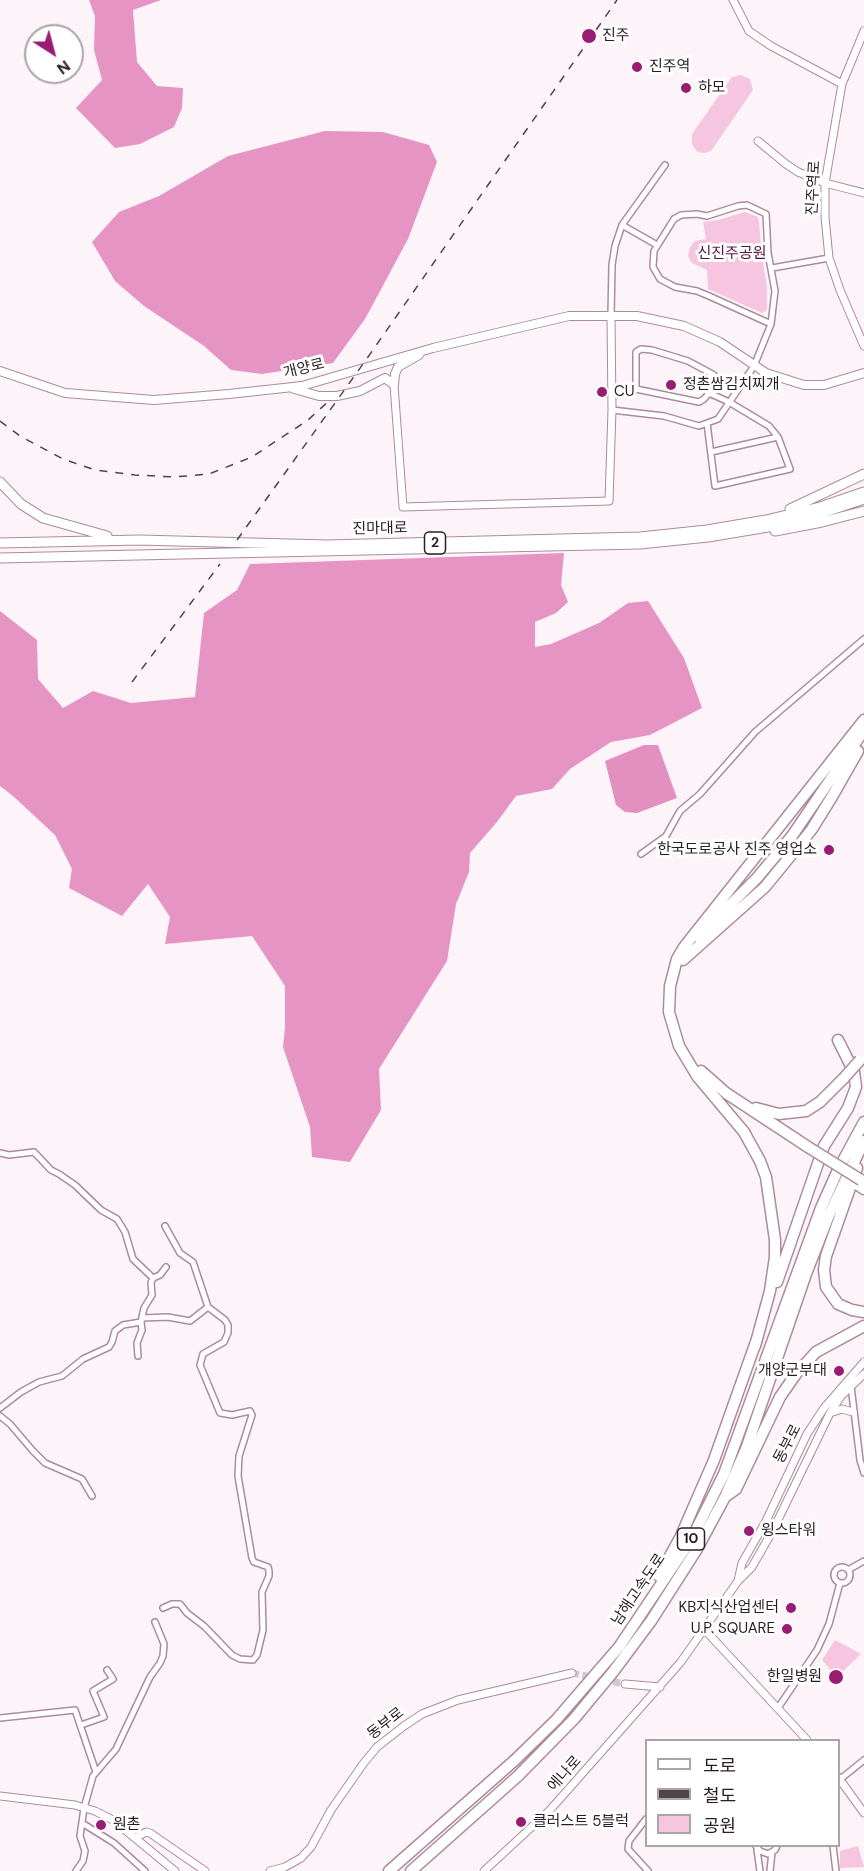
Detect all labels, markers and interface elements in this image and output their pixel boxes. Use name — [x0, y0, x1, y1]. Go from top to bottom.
north arrow — [24, 24, 84, 84]
marker: 진주 — [580, 27, 598, 45]
place label: 진주 — [602, 27, 630, 45]
text: N — [53, 55, 75, 79]
place label: 진주역 — [649, 58, 690, 76]
marker: 진주역 — [630, 60, 644, 74]
place label: 하모 — [698, 79, 726, 97]
marker: 하모 — [679, 81, 693, 95]
street label: 진주역로 — [804, 160, 824, 216]
park label: 신진주공원 — [698, 245, 766, 263]
street label: 개양로 — [282, 355, 326, 383]
place label: 정촌쌈김치찌개 — [683, 376, 780, 394]
marker: 정촌쌈김치찌개 — [664, 378, 678, 392]
place label: CU — [614, 383, 635, 401]
marker: CU — [595, 385, 609, 399]
street label: 진마대로 — [352, 520, 408, 538]
road number: 2 — [424, 532, 446, 554]
place label: 한국도로공사 진주 영업소 — [657, 841, 817, 859]
marker: 한국도로공사 진주 영업소 — [822, 843, 836, 857]
place label: 개양군부대 — [758, 1362, 827, 1380]
marker: 개양군부대 — [832, 1364, 846, 1378]
street label: 동부로 — [771, 1421, 805, 1467]
place label: 윙스타워 — [761, 1522, 816, 1540]
marker: 윙스타워 — [742, 1524, 756, 1538]
road number: 10 — [678, 1528, 704, 1550]
street label: 남해고속도로 — [608, 1551, 670, 1629]
place label: KB지식산업센터 — [678, 1599, 779, 1617]
marker: KB지식산업센터 — [784, 1601, 798, 1615]
place label: U.P. SQUARE — [691, 1620, 775, 1638]
marker: U.P. SQUARE — [780, 1622, 794, 1636]
place label: 한일병원 — [767, 1668, 822, 1686]
marker: 한일병원 — [827, 1668, 845, 1686]
street label: 동부로 — [364, 1704, 408, 1744]
legend — [645, 1739, 840, 1847]
street label: 에나로 — [544, 1753, 586, 1795]
text: 도로 — [703, 1754, 736, 1778]
text: 철도 — [703, 1784, 736, 1808]
place label: 클러스트 5블럭 — [533, 1813, 629, 1831]
text: 공원 — [703, 1814, 736, 1838]
marker: 클러스트 5블럭 — [514, 1815, 528, 1829]
place label: 원촌 — [113, 1816, 141, 1834]
marker: 원촌 — [94, 1818, 108, 1832]

